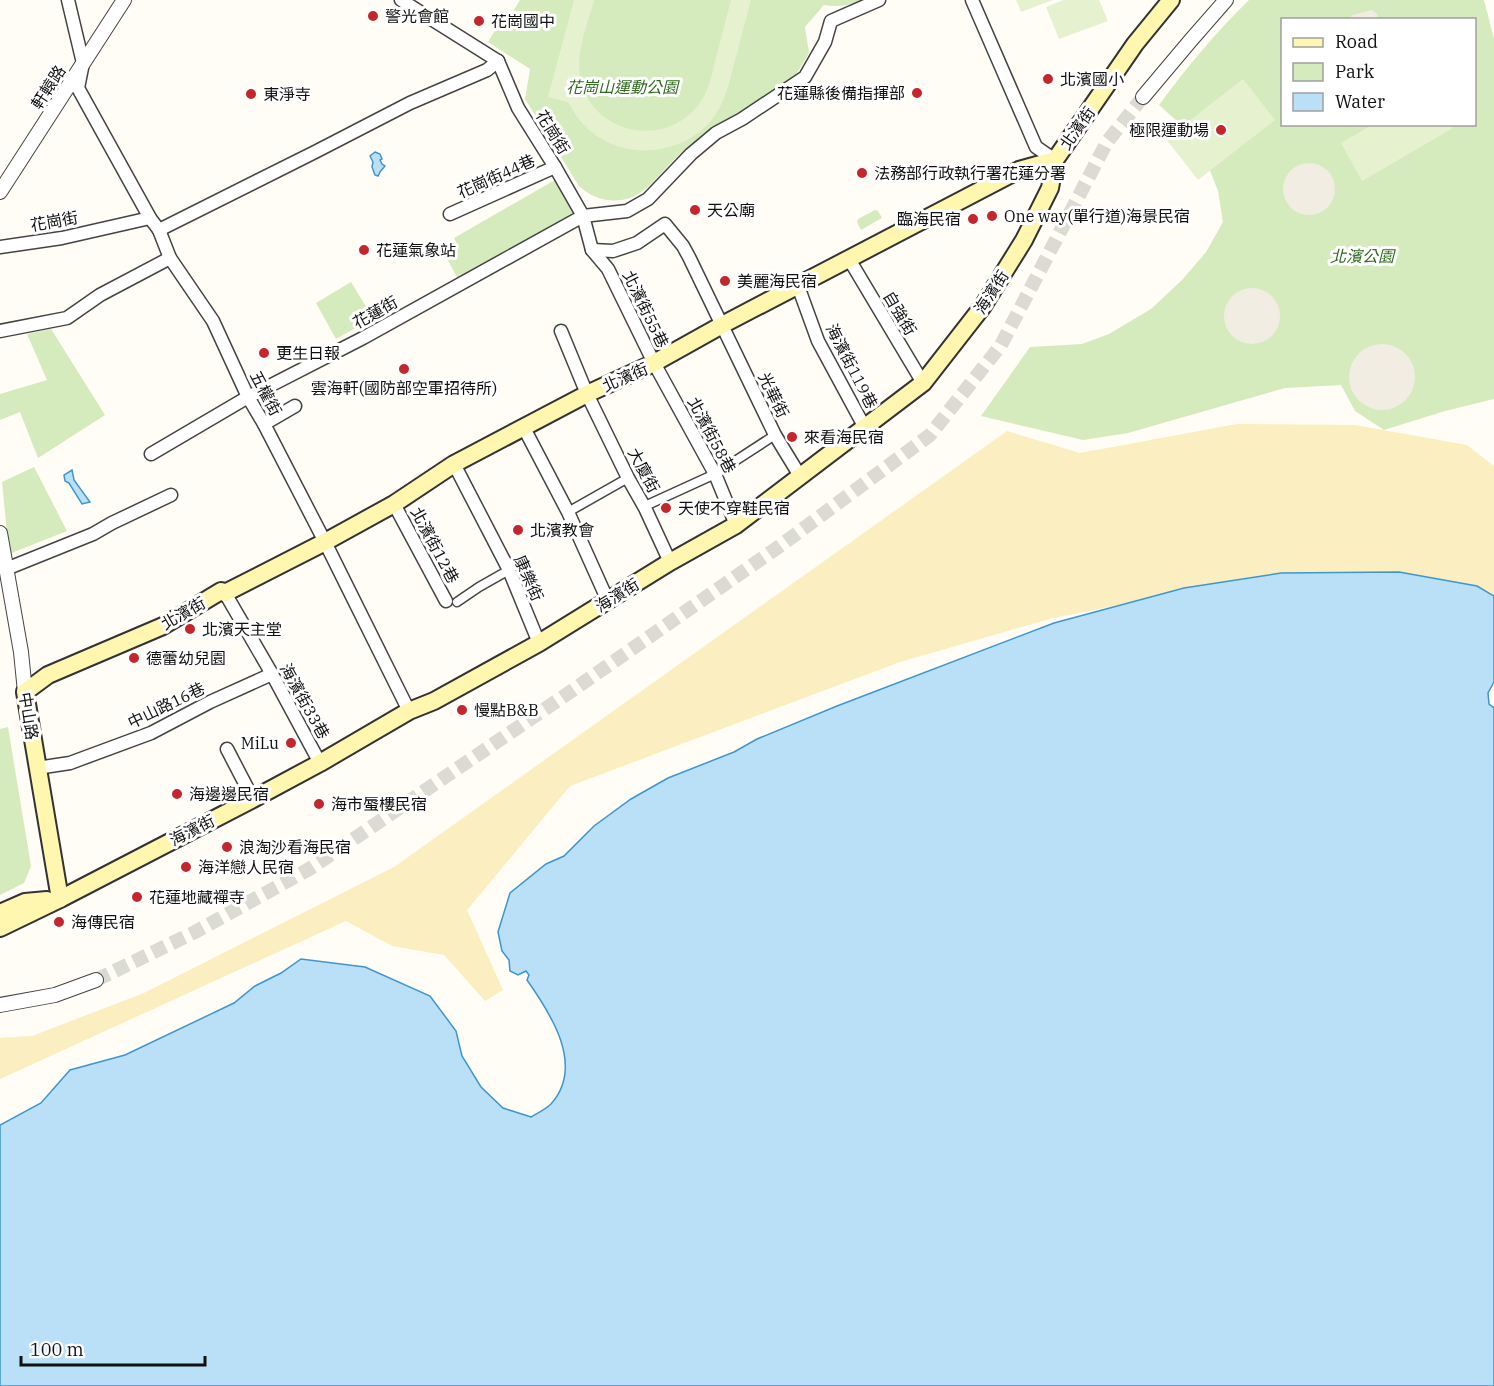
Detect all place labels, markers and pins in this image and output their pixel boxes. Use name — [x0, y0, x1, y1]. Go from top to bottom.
place label: 警光會館 — [385, 6, 449, 26]
marker: 警光會館 — [366, 9, 380, 23]
place label: 花崗國中 — [491, 11, 555, 31]
marker: 花崗國中 — [472, 14, 486, 28]
place label: 北濱國小 — [1060, 69, 1124, 89]
marker: 北濱國小 — [1041, 72, 1055, 86]
place label: 花蓮縣後備指揮部 — [777, 83, 905, 103]
place label: 東淨寺 — [263, 84, 311, 104]
marker: 花蓮縣後備指揮部 — [910, 86, 924, 100]
marker: 東淨寺 — [244, 87, 258, 101]
place label: 極限運動場 — [1129, 120, 1209, 140]
marker: 極限運動場 — [1214, 123, 1228, 137]
place label: 法務部行政執行署花蓮分署 — [874, 163, 1066, 183]
marker: 法務部行政執行署花蓮分署 — [855, 166, 869, 180]
place label: 天公廟 — [707, 200, 755, 220]
marker: 天公廟 — [688, 203, 702, 217]
place label: One way(單行道)海景民宿 — [1004, 206, 1190, 226]
place label: 臨海民宿 — [897, 209, 961, 229]
marker: One way(單行道)海景民宿 — [985, 209, 999, 223]
marker: 臨海民宿 — [966, 212, 980, 226]
place label: 花蓮氣象站 — [376, 240, 456, 260]
marker: 花蓮氣象站 — [357, 243, 371, 257]
place label: 美麗海民宿 — [737, 271, 817, 291]
marker: 美麗海民宿 — [718, 274, 732, 288]
place label: 更生日報 — [276, 343, 340, 363]
marker: 更生日報 — [257, 346, 271, 360]
marker: 雲海軒(國防部空軍招待所) — [397, 362, 411, 376]
place label: 雲海軒(國防部空軍招待所) — [311, 378, 497, 398]
place label: 來看海民宿 — [804, 427, 884, 447]
marker: 來看海民宿 — [785, 430, 799, 444]
place label: 天使不穿鞋民宿 — [678, 498, 790, 518]
marker: 天使不穿鞋民宿 — [659, 501, 673, 515]
place label: 北濱教會 — [530, 520, 594, 540]
marker: 北濱教會 — [511, 523, 525, 537]
place label: 北濱天主堂 — [202, 619, 282, 639]
marker: 北濱天主堂 — [183, 622, 197, 636]
place label: 德蕾幼兒園 — [146, 648, 226, 668]
marker: 德蕾幼兒園 — [127, 651, 141, 665]
place label: 慢點B&B — [474, 700, 539, 720]
marker: 慢點B&B — [455, 703, 469, 717]
place label: MiLu — [241, 733, 279, 753]
marker: MiLu — [284, 736, 298, 750]
place label: 海邊邊民宿 — [189, 784, 269, 804]
marker: 海邊邊民宿 — [170, 787, 184, 801]
place label: 海市蜃樓民宿 — [331, 794, 427, 814]
marker: 海市蜃樓民宿 — [312, 797, 326, 811]
place label: 浪淘沙看海民宿 — [239, 837, 351, 857]
marker: 浪淘沙看海民宿 — [220, 840, 234, 854]
place label: 海洋戀人民宿 — [198, 857, 294, 877]
marker: 海洋戀人民宿 — [179, 860, 193, 874]
place label: 花蓮地藏禪寺 — [149, 887, 245, 907]
marker: 花蓮地藏禪寺 — [130, 890, 144, 904]
place label: 海傳民宿 — [71, 912, 135, 932]
marker: 海傳民宿 — [52, 915, 66, 929]

